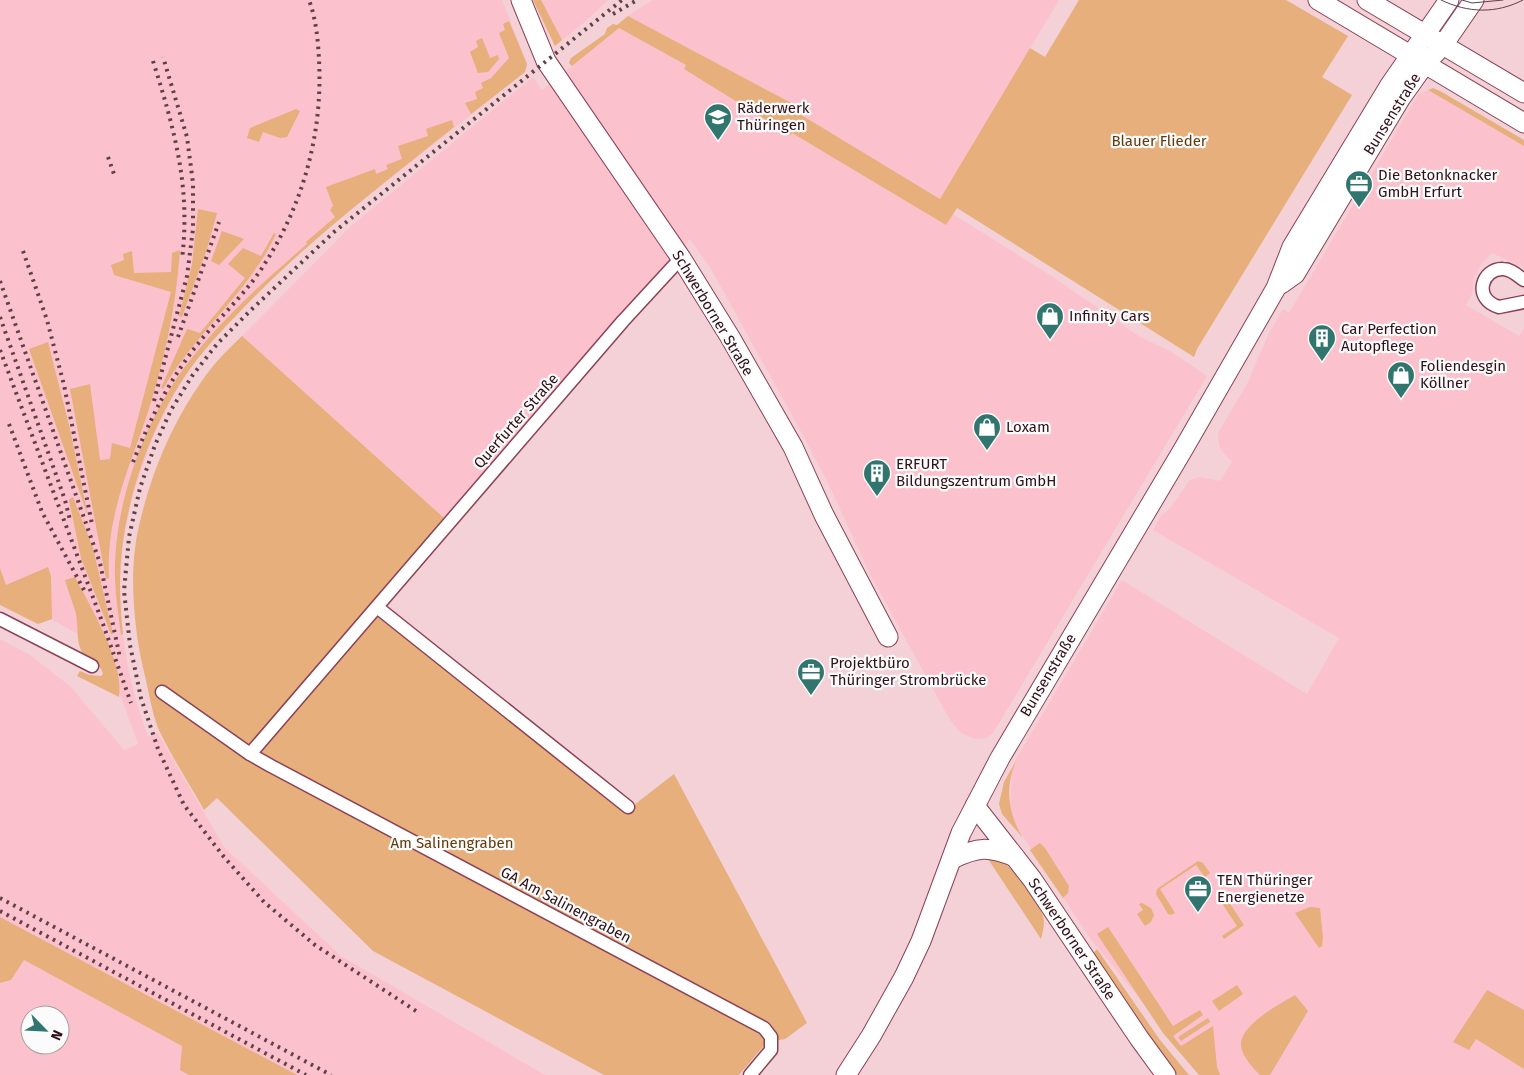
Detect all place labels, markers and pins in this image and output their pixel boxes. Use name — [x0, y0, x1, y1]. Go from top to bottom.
place label: Räderwerk Thüringen — [737, 99, 810, 134]
school or university icon: Räderwerk Thüringen — [703, 102, 733, 141]
place label: Die Betonknacker GmbH Erfurt — [1378, 166, 1498, 201]
office icon: Die Betonknacker GmbH Erfurt — [1344, 169, 1374, 208]
shop icon: Infinity Cars — [1035, 301, 1065, 340]
place label: Infinity Cars — [1069, 307, 1150, 325]
place label: Car Perfection Autopflege — [1341, 320, 1437, 355]
building icon: Car Perfection Autopflege — [1307, 323, 1337, 362]
place label: Foliendesgin Köllner — [1420, 357, 1506, 392]
shop icon: Foliendesgin Köllner — [1386, 360, 1416, 399]
shop icon: Loxam — [972, 412, 1002, 451]
place label: Loxam — [1006, 418, 1050, 436]
place label: ERFURT Bildungszentrum GmbH — [896, 455, 1056, 490]
building icon: ERFURT Bildungszentrum GmbH — [862, 458, 892, 497]
place label: Projektbüro Thüringer Strombrücke — [830, 654, 986, 689]
office icon: Projektbüro Thüringer Strombrücke — [796, 657, 826, 696]
place label: TEN Thüringer Energienetze — [1217, 871, 1313, 906]
office icon: TEN Thüringer Energienetze — [1183, 874, 1213, 913]

